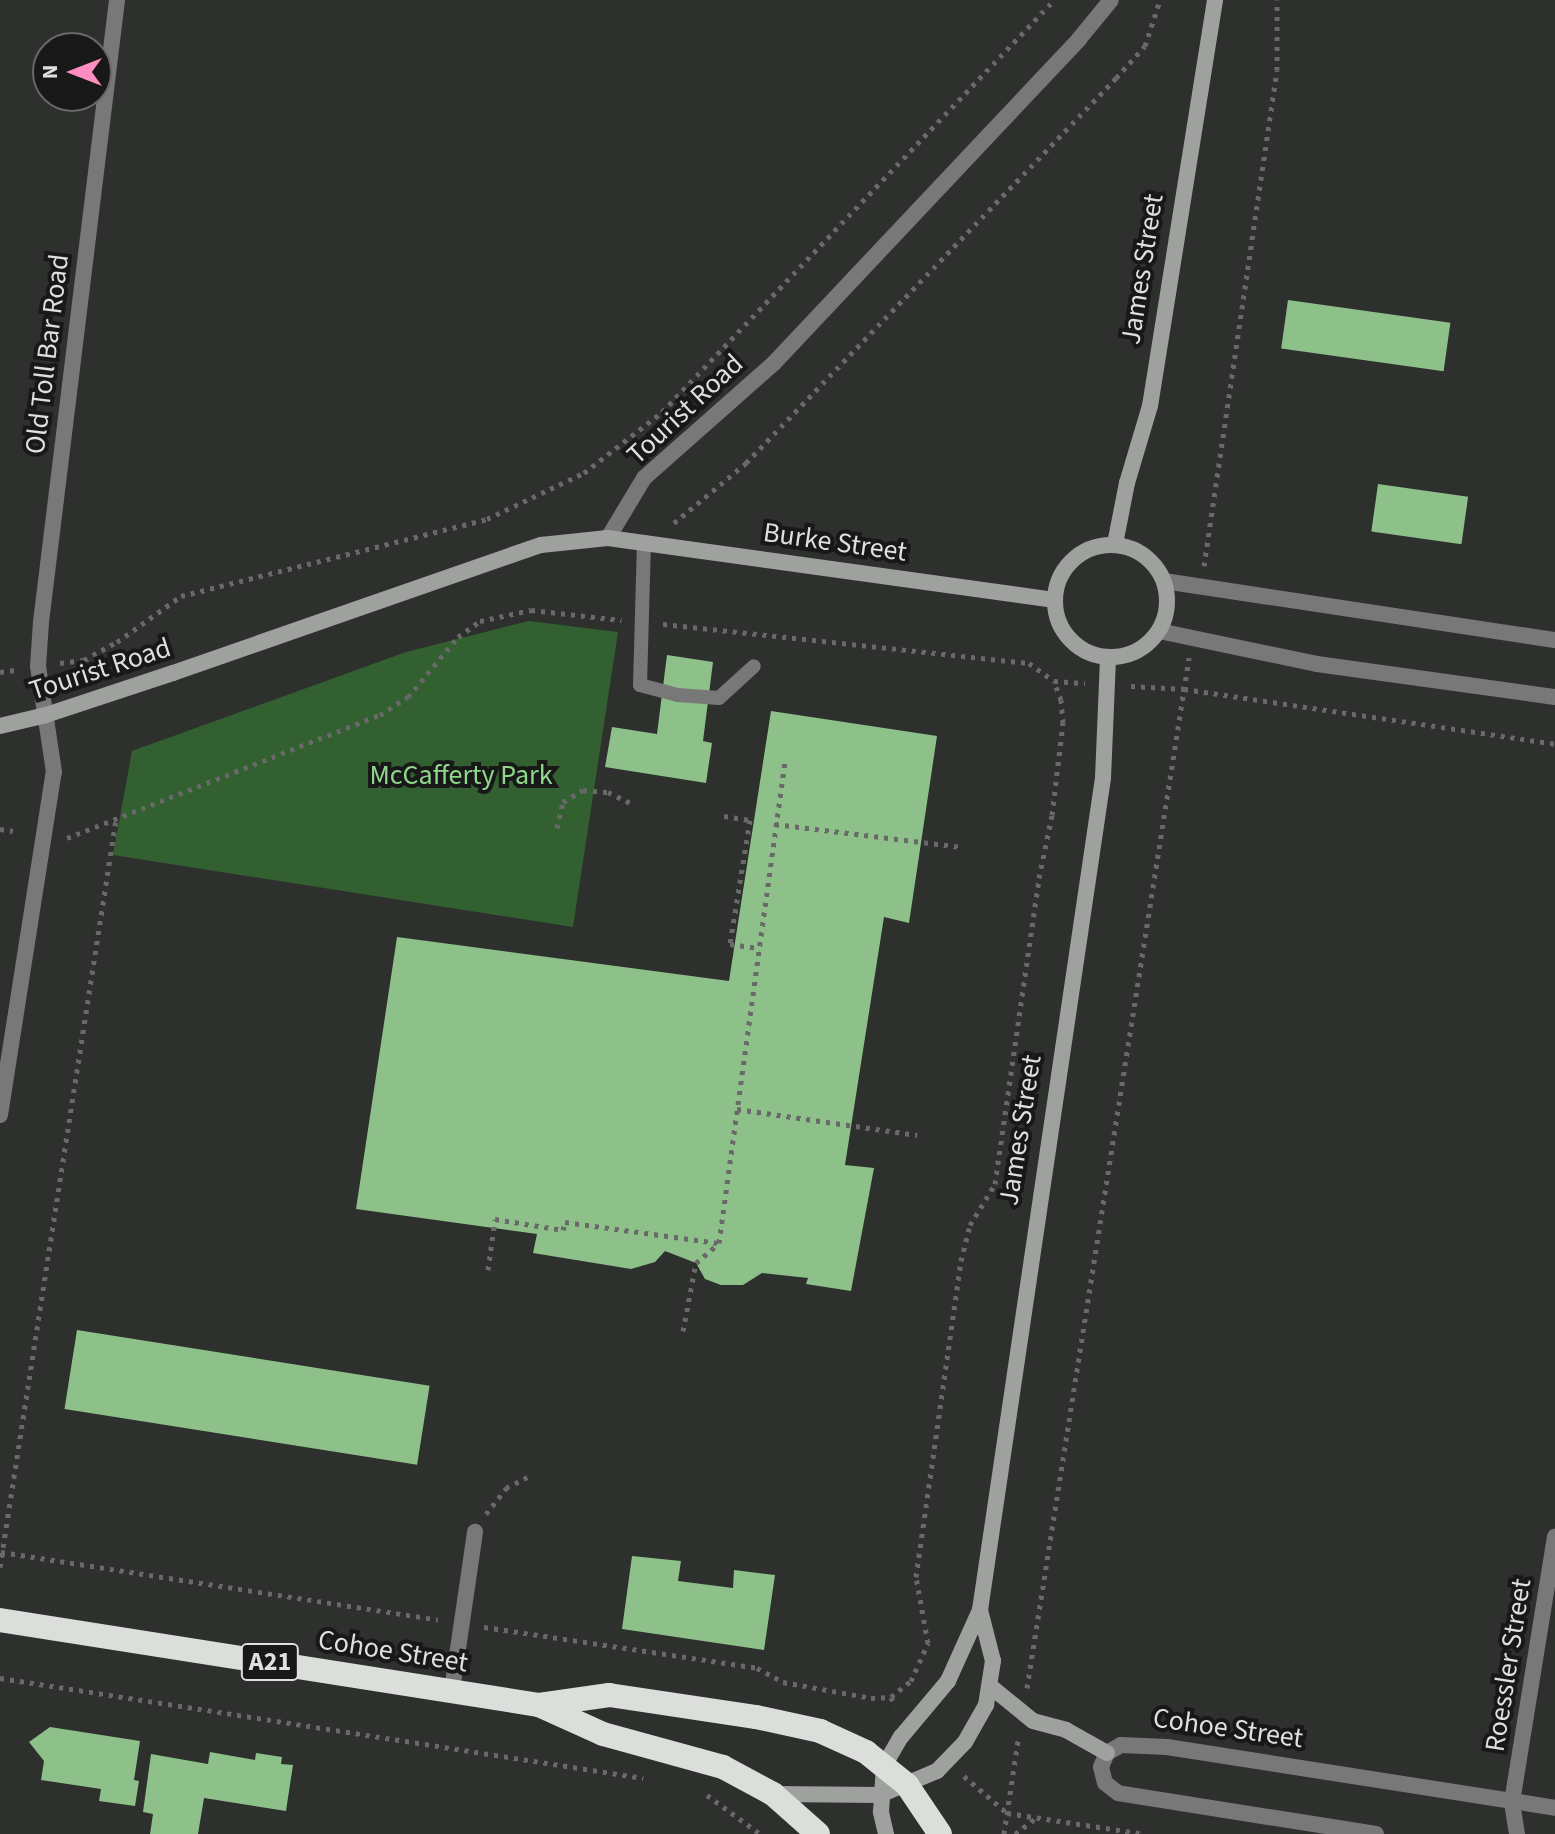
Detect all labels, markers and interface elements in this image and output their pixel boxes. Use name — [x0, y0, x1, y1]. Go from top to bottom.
north arrow — [32, 32, 112, 112]
text: N — [34, 65, 66, 79]
street label: James Street — [1114, 191, 1170, 347]
street label: Old Toll Bar Road — [18, 252, 76, 456]
street label: Tourist Road — [620, 347, 750, 471]
street label: Burke Street — [761, 515, 909, 569]
street label: Tourist Road — [25, 630, 175, 708]
park label: McCafferty Park — [369, 758, 553, 792]
street label: James Street — [992, 1052, 1048, 1208]
street label: Roessler Street — [1478, 1576, 1538, 1754]
street label: Cohoe Street — [316, 1623, 470, 1679]
road number: A21 — [240, 1640, 300, 1684]
street label: Cohoe Street — [1151, 1701, 1305, 1755]

